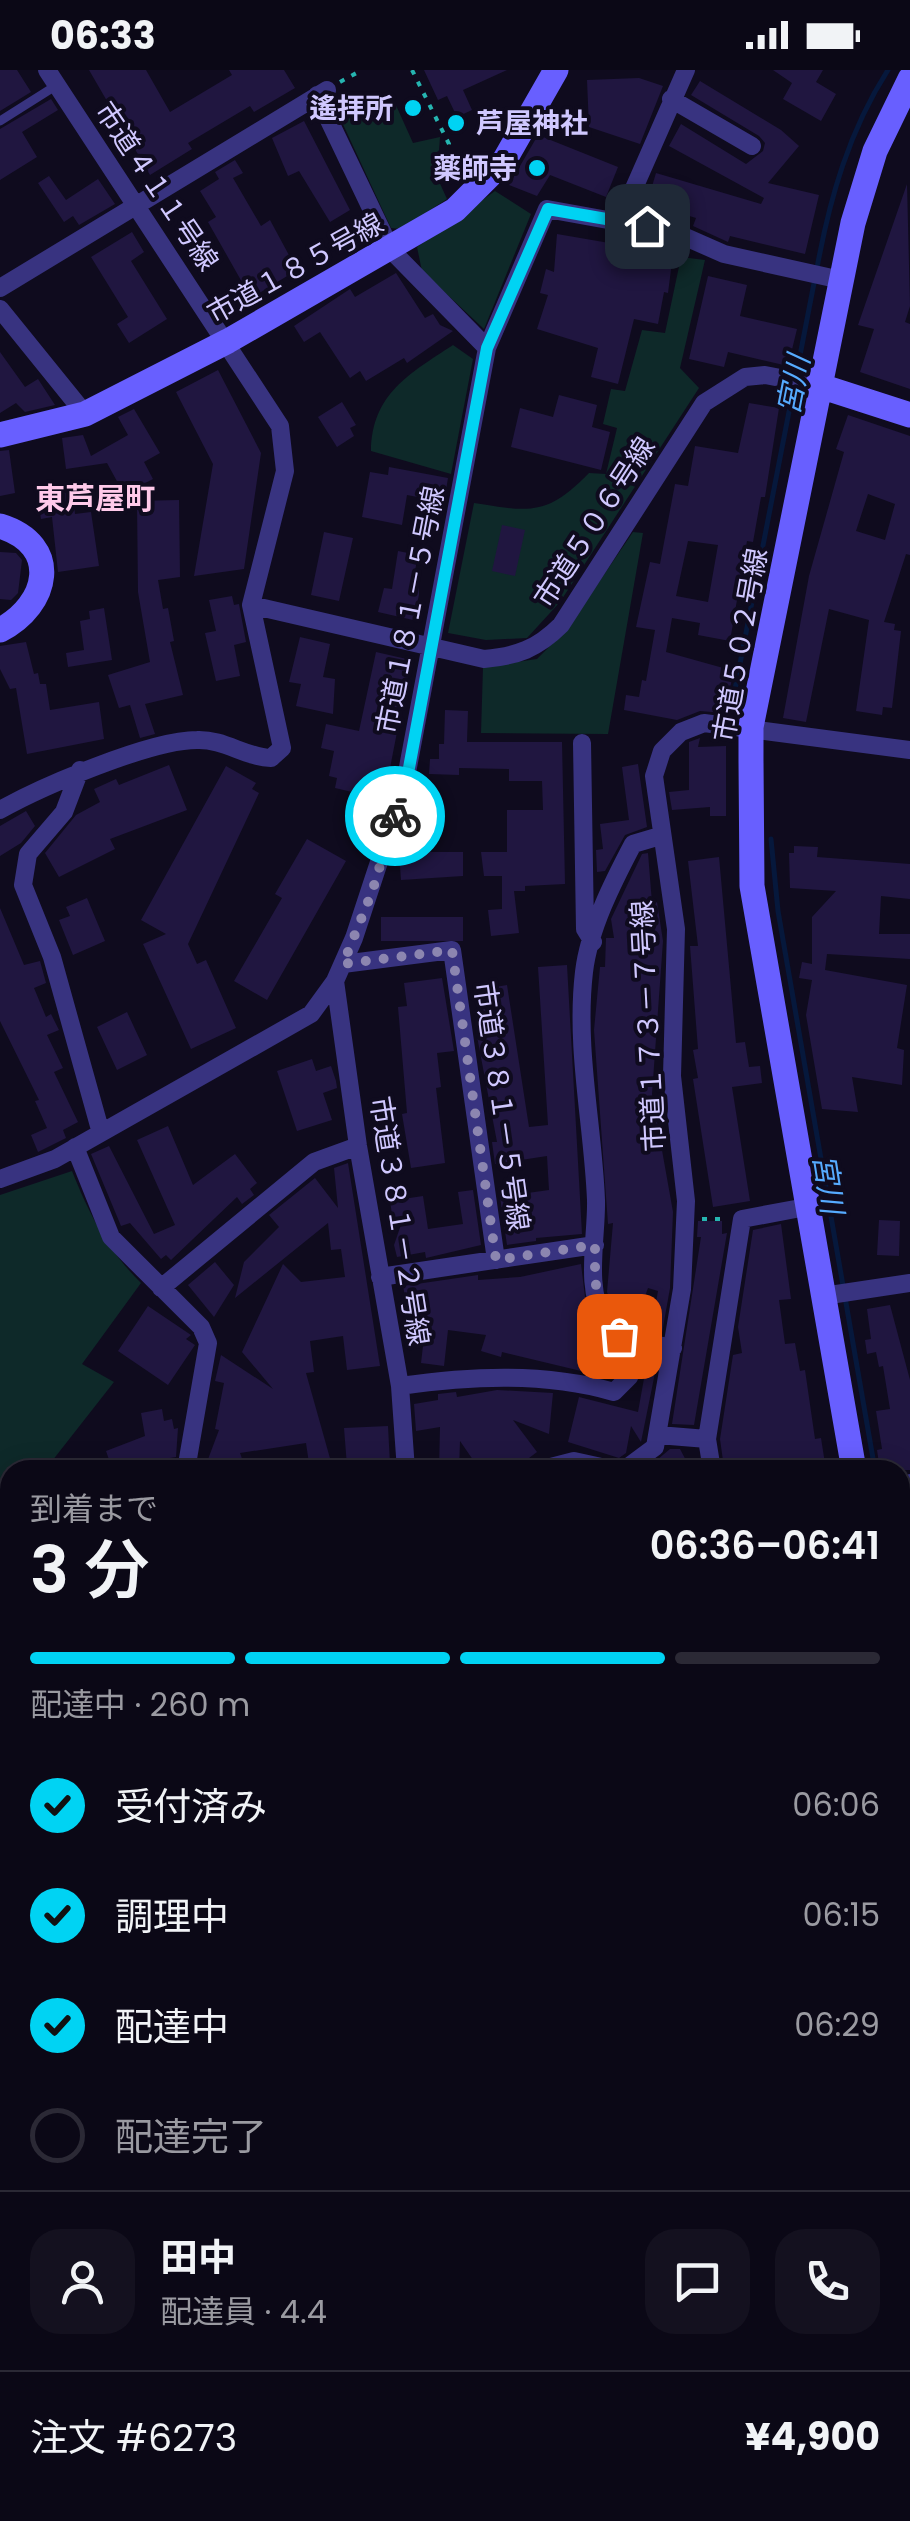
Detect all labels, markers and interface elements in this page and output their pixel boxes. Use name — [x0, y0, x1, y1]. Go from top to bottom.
text: 06:33 — [50, 9, 156, 62]
place label: 遙拝所 — [309, 89, 393, 128]
street label: 市道４１１号線 — [86, 94, 228, 278]
marker: 遙拝所 — [402, 97, 424, 119]
place label: 芦屋神社 — [476, 104, 588, 143]
marker: 芦屋神社 — [445, 112, 467, 134]
place label: 薬師寺 — [433, 149, 517, 188]
marker: 薬師寺 — [526, 157, 548, 179]
pin — [605, 184, 690, 269]
icon: home — [620, 199, 675, 254]
street label: 市道１８５号線 — [200, 204, 390, 333]
water label: 宮川 — [767, 348, 821, 418]
street label: 市道５０６号線 — [525, 429, 664, 615]
district label: 東芦屋町 — [35, 477, 155, 520]
street label: 市道１８１－５号線 — [367, 483, 454, 738]
street label: 市道５０２号線 — [704, 545, 777, 745]
courier — [345, 766, 445, 866]
icon: bike — [368, 789, 423, 844]
street label: 市道１７３－７号線 — [622, 899, 675, 1153]
street label: 市道３８１－５号線 — [465, 979, 538, 1234]
street label: 市道３８１－２号線 — [361, 1094, 438, 1349]
water label: 宮川 — [803, 1151, 855, 1220]
pin — [577, 1294, 662, 1379]
icon: bag — [592, 1309, 647, 1364]
text: 到着まで — [30, 1486, 158, 1531]
text: 06:36–06:41 — [650, 1519, 880, 1572]
text: 3 分 — [30, 1525, 149, 1616]
text: 配達中 · 260 m — [30, 1682, 250, 1727]
icon: check — [30, 1778, 85, 1833]
text: 受付済み — [115, 1780, 267, 1833]
text: 06:06 — [792, 1782, 880, 1827]
icon: check — [30, 1888, 85, 1943]
text: 調理中 — [115, 1890, 229, 1943]
text: 06:15 — [802, 1892, 880, 1937]
icon: check — [30, 1998, 85, 2053]
text: 配達中 — [115, 2000, 229, 2053]
text: 06:29 — [794, 2002, 880, 2047]
text: 配達完了 — [115, 2110, 267, 2163]
button: person — [30, 2229, 135, 2334]
button: chat — [645, 2229, 750, 2334]
button: phone — [775, 2229, 880, 2334]
text: 田中 — [160, 2231, 236, 2284]
text: 配達員 · 4.4 — [160, 2289, 327, 2334]
text: ¥4,900 — [745, 2410, 880, 2463]
text: 注文 #6273 — [30, 2411, 237, 2464]

